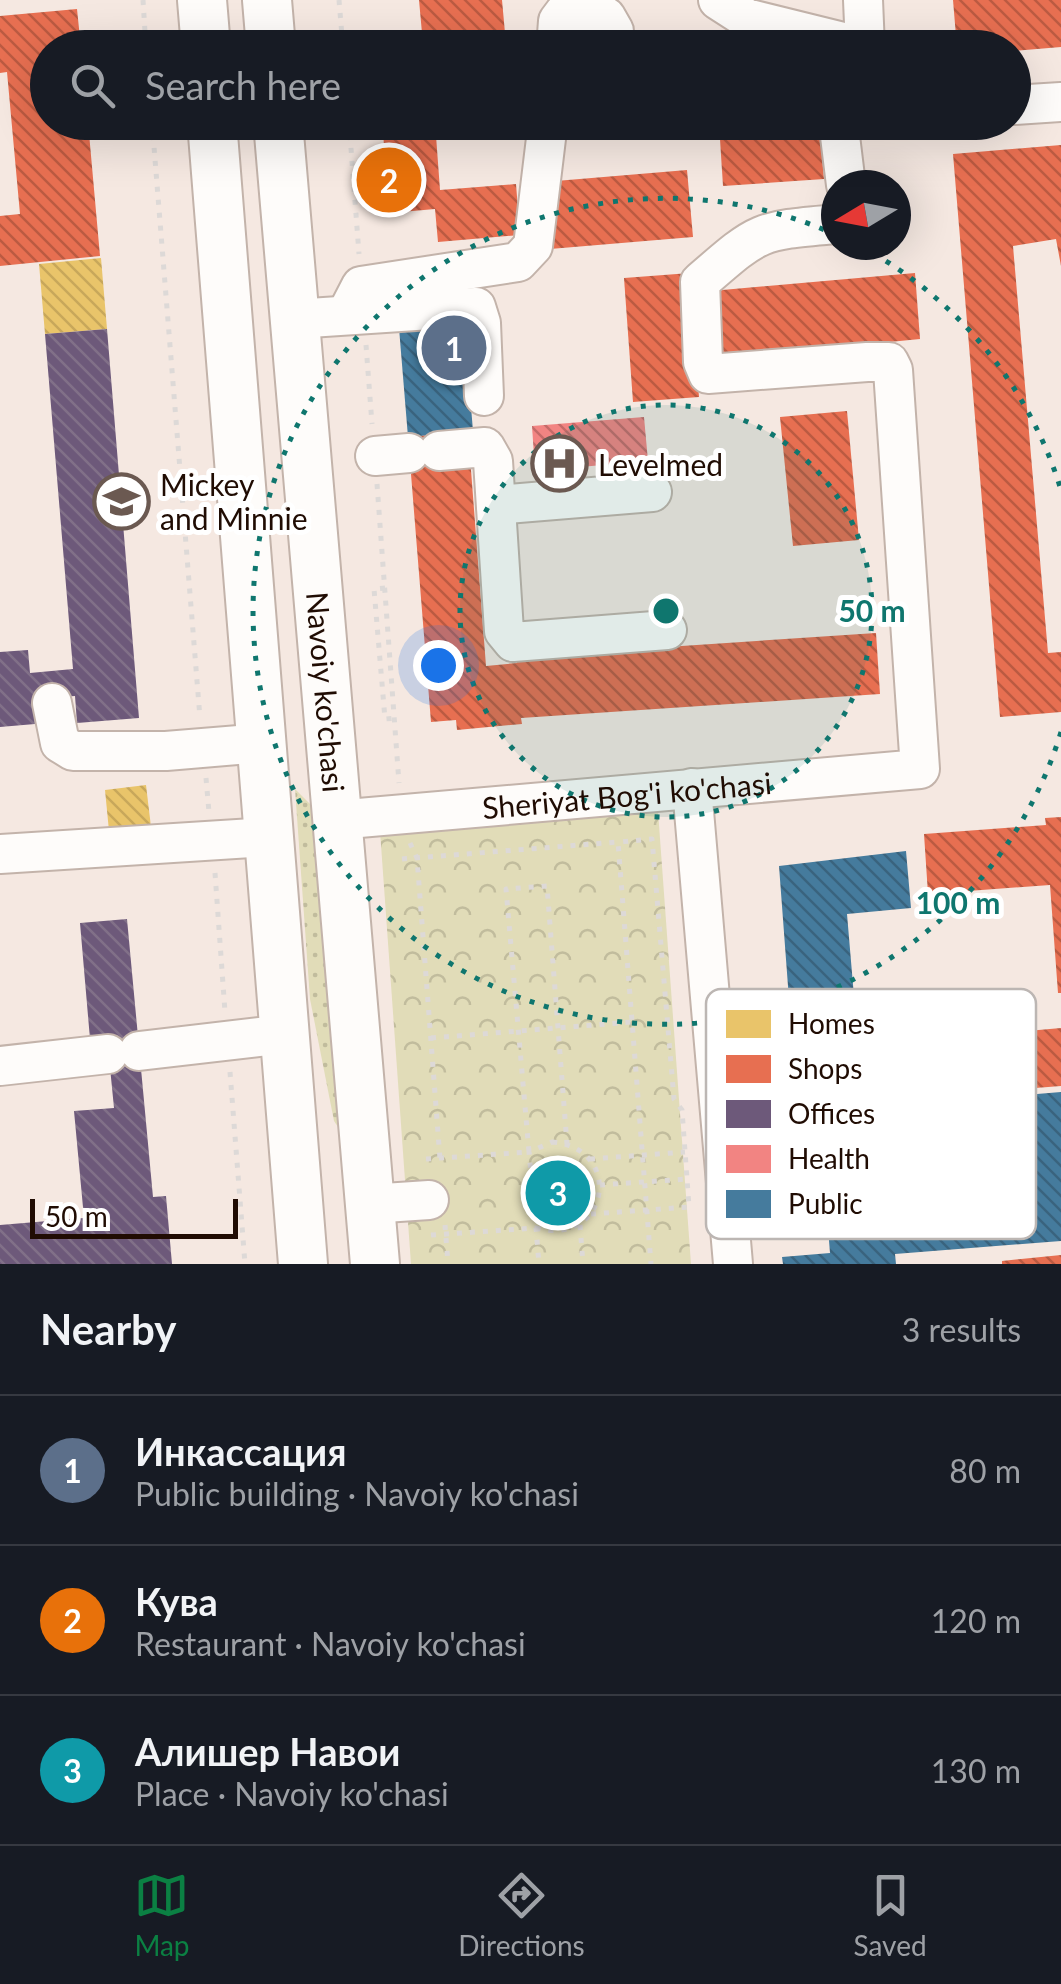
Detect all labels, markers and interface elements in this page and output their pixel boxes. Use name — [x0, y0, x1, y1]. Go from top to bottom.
search box — [30, 30, 1031, 140]
icon: search — [65, 58, 120, 113]
text: Search here — [145, 62, 341, 108]
pin: 2 — [356, 142, 422, 218]
north arrow — [821, 170, 911, 260]
pin: 1 — [422, 310, 486, 386]
hospital icon: Levelmed — [529, 434, 589, 494]
place label: Levelmed — [598, 446, 723, 482]
place label: Mickey and Minnie — [160, 466, 307, 536]
school or university icon: Mickey and Minnie — [91, 471, 151, 531]
street label: Navoiy ko'chasi — [300, 590, 353, 794]
text: 50 m — [838, 592, 906, 628]
centre of rings — [648, 593, 684, 629]
your location — [413, 640, 464, 691]
street label: Sheriyat Bog'i ko'chasi — [481, 764, 773, 825]
text: 100 m — [916, 884, 1000, 920]
legend — [706, 989, 1036, 1239]
text: Homes — [788, 1006, 875, 1040]
text: Shops — [788, 1051, 862, 1085]
text: Offices — [788, 1096, 875, 1130]
text: Health — [788, 1141, 870, 1175]
pin: 3 — [526, 1156, 590, 1230]
text: Public — [788, 1186, 863, 1220]
scale bar — [30, 1194, 238, 1238]
text: 50 m — [45, 1199, 108, 1233]
text: Nearby — [40, 1304, 177, 1354]
text: 3 results — [902, 1310, 1021, 1349]
text: Инкасcация — [135, 1428, 346, 1474]
text: 1 — [63, 1451, 82, 1490]
text: 80 m — [949, 1451, 1021, 1490]
text: Public building · Navoiy ko'chasi — [135, 1474, 579, 1513]
text: Кува — [135, 1578, 218, 1624]
text: 2 — [63, 1601, 82, 1640]
text: 120 m — [931, 1601, 1021, 1640]
text: Restaurant · Navoiy ko'chasi — [135, 1624, 526, 1663]
text: Алишер Навои — [135, 1728, 401, 1774]
text: 3 — [63, 1751, 82, 1790]
text: 130 m — [931, 1751, 1021, 1790]
text: Place · Navoiy ko'chasi — [135, 1774, 449, 1813]
tab: Map — [134, 1868, 190, 1962]
tab: Directions — [458, 1868, 585, 1962]
tab: Saved — [853, 1868, 927, 1962]

